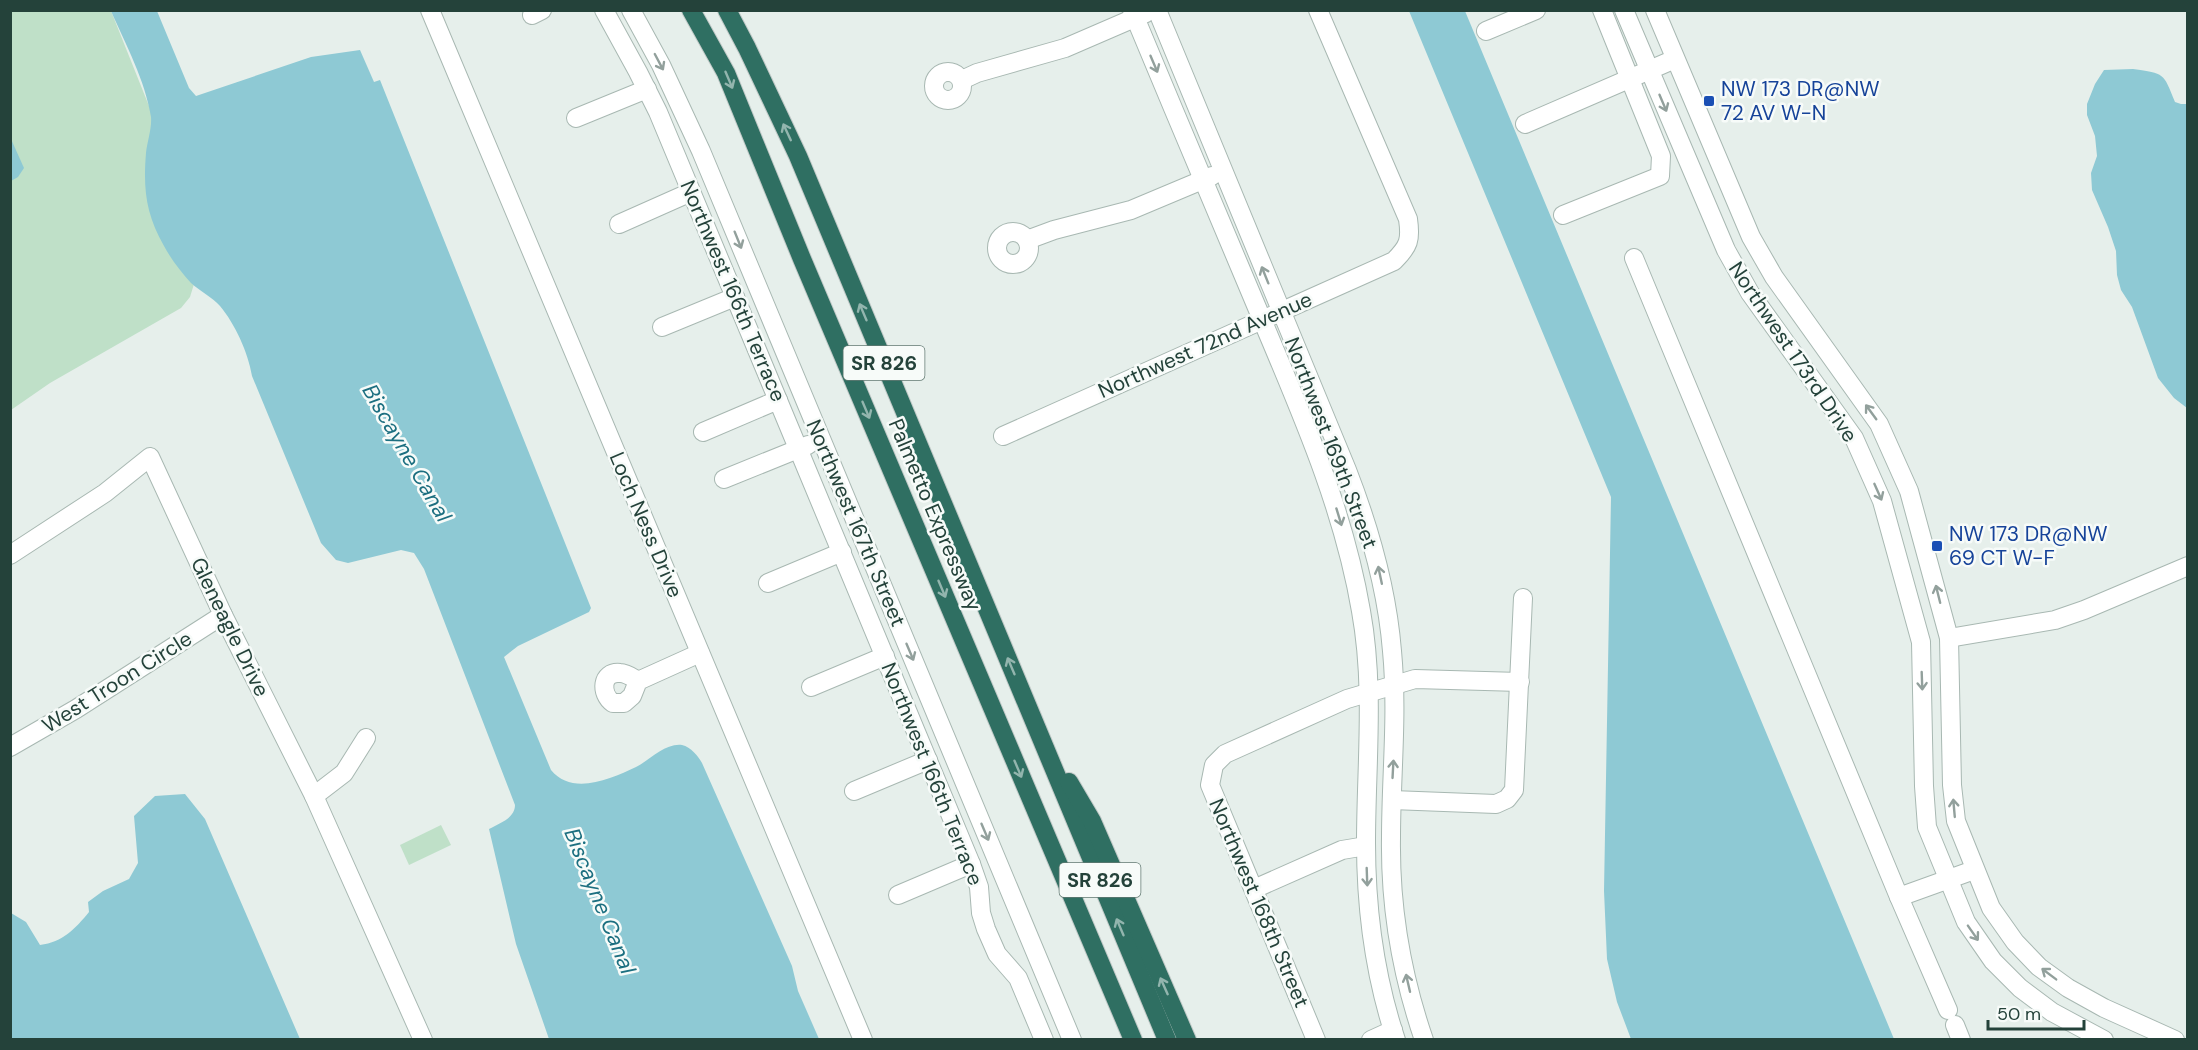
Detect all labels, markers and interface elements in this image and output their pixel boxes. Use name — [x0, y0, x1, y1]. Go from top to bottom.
one-way arrow — [654, 52, 665, 70]
one-way arrow — [1149, 55, 1160, 73]
one-way arrow — [724, 71, 735, 89]
place label: NW 173 DR@NW 72 AV W-N — [1721, 75, 1880, 127]
one-way arrow — [1658, 93, 1669, 112]
marker: NW 173 DR@NW 72 AV W-N — [1702, 94, 1716, 108]
one-way arrow — [780, 124, 792, 142]
street label: Northwest 166th Terrace — [674, 176, 792, 406]
one-way arrow — [733, 230, 744, 249]
street label: Northwest 173rd Drive — [1722, 256, 1864, 448]
one-way arrow — [1259, 267, 1270, 285]
street label: Northwest 72nd Avenue — [1094, 285, 1316, 405]
one-way arrow — [857, 303, 868, 322]
street label: Northwest 169th Street — [1278, 333, 1384, 553]
road number: SR 826 — [844, 346, 924, 380]
water label: Biscayne Canal — [356, 379, 459, 528]
one-way arrow — [861, 400, 872, 419]
one-way arrow — [1865, 405, 1877, 421]
street label: Northwest 167th Street — [800, 415, 912, 631]
street label: Palmetto Expressway — [882, 415, 988, 616]
street label: Loch Ness Drive — [603, 448, 689, 602]
one-way arrow — [1873, 483, 1884, 501]
one-way arrow — [1334, 507, 1345, 526]
place label: NW 173 DR@NW 69 CT W-F — [1949, 520, 2108, 572]
marker: NW 173 DR@NW 69 CT W-F — [1930, 539, 1944, 553]
street label: Gleneagle Drive — [184, 553, 276, 701]
one-way arrow — [1374, 566, 1385, 585]
one-way arrow — [937, 580, 948, 598]
one-way arrow — [1932, 585, 1943, 604]
street label: West Troon Circle — [37, 625, 197, 739]
one-way arrow — [905, 643, 916, 661]
street label: Northwest 166th Terrace — [874, 658, 990, 890]
one-way arrow — [1005, 658, 1016, 676]
one-way arrow — [1916, 671, 1928, 691]
one-way arrow — [1013, 759, 1024, 778]
one-way arrow — [1388, 759, 1399, 779]
street label: Northwest 168th Street — [1202, 794, 1316, 1012]
one-way arrow — [1948, 799, 1959, 819]
one-way arrow — [980, 823, 991, 841]
water label: Biscayne Canal — [558, 824, 643, 979]
road number: SR 826 — [1060, 863, 1140, 897]
one-way arrow — [1361, 866, 1373, 886]
one-way arrow — [1114, 919, 1125, 937]
one-way arrow — [1967, 924, 1979, 940]
one-way arrow — [2041, 968, 2057, 980]
one-way arrow — [1402, 974, 1413, 993]
one-way arrow — [1158, 977, 1169, 996]
scale bar — [1988, 993, 2084, 1031]
text: 50 m — [1997, 1002, 2041, 1026]

